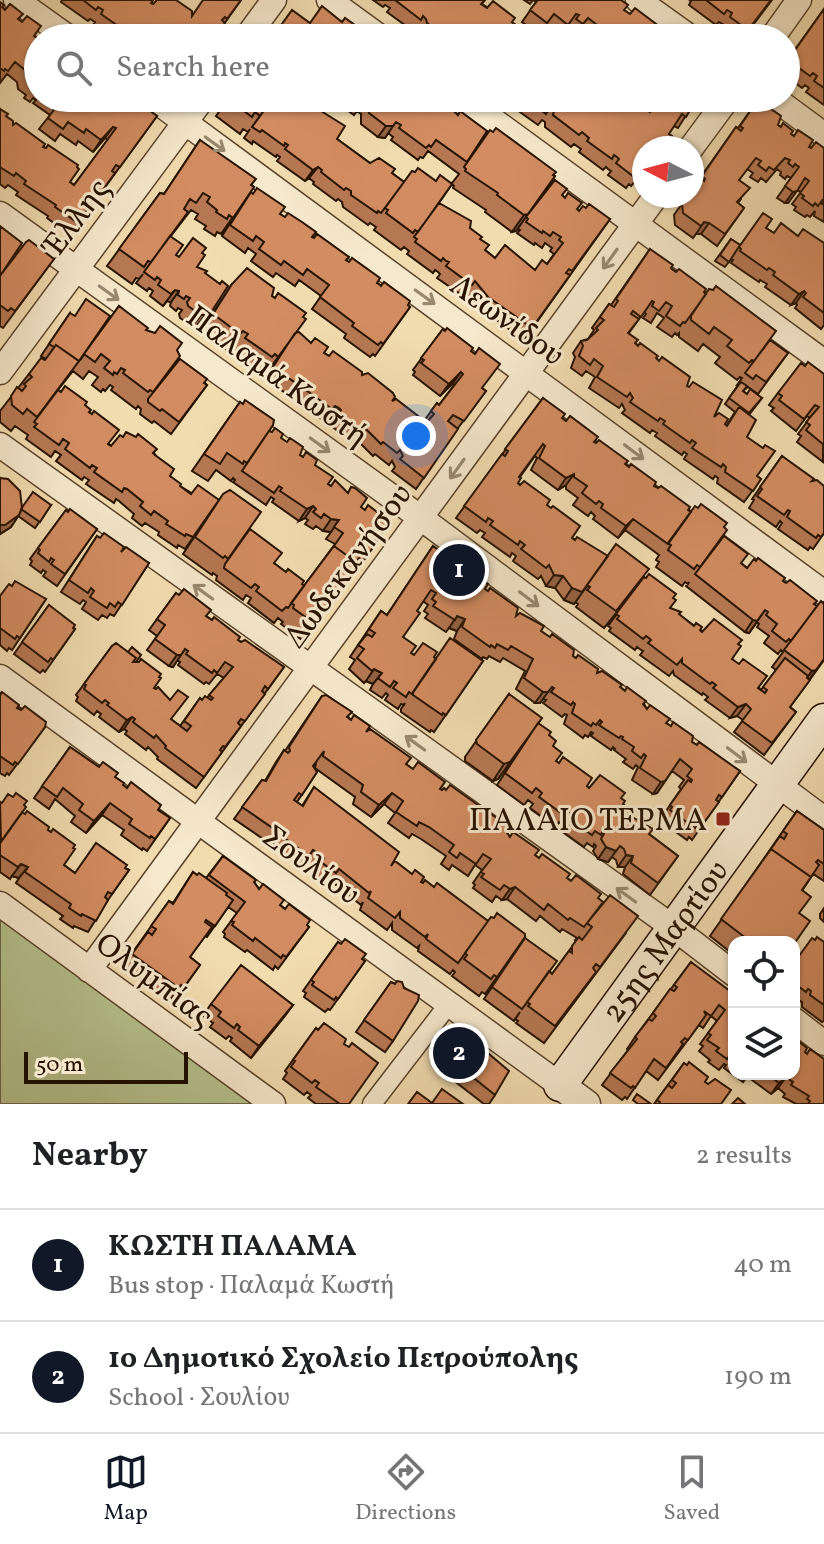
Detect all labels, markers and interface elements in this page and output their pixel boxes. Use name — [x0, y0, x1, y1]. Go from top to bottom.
search box — [24, 24, 800, 112]
icon: search — [52, 46, 96, 90]
text: Search here — [116, 47, 270, 89]
one-way arrow — [204, 135, 225, 152]
north arrow — [632, 136, 704, 208]
street label: Έλλης — [33, 170, 122, 268]
one-way arrow — [602, 248, 619, 269]
street label: Λεωνίδου — [440, 265, 572, 378]
one-way arrow — [97, 285, 119, 301]
one-way arrow — [414, 289, 435, 306]
street label: Παλαμά Κωστή — [176, 296, 377, 459]
your location — [396, 416, 436, 456]
one-way arrow — [308, 436, 330, 453]
one-way arrow — [623, 443, 644, 460]
one-way arrow — [448, 458, 465, 479]
street label: Δωδεκανήσου — [275, 475, 424, 658]
pin: 1 — [433, 540, 485, 600]
one-way arrow — [193, 584, 215, 600]
one-way arrow — [518, 590, 539, 607]
one-way arrow — [404, 735, 426, 752]
one-way arrow — [726, 746, 747, 763]
place label: ΠΑΛΑΙΟ ΤΕΡΜΑ — [469, 800, 707, 844]
marker: ΠΑΛΑΙΟ ΤΕΡΜΑ — [714, 810, 732, 828]
street label: Σουλίου — [252, 816, 368, 917]
street label: 25ης Μαρτίου — [593, 852, 741, 1033]
one-way arrow — [616, 886, 638, 903]
street label: Ολυμπίας — [85, 924, 221, 1039]
map controls — [728, 936, 800, 1080]
button: locate — [728, 936, 800, 1008]
button: layers — [728, 1008, 800, 1080]
pin: 2 — [433, 1023, 485, 1083]
scale bar — [24, 1048, 188, 1084]
text: 50 m — [36, 1050, 83, 1081]
text: Nearby — [32, 1133, 148, 1180]
text: 2 results — [696, 1138, 792, 1174]
text: ΚΩΣΤΗ ΠΑΛΑΜΑ — [108, 1226, 357, 1268]
text: 1 — [53, 1247, 63, 1283]
text: 40 m — [733, 1247, 792, 1283]
text: Bus stop · Παλαμά Κωστή — [108, 1268, 395, 1304]
text: 1ο Δημοτικό Σχολείο Πετρούπολης — [108, 1338, 578, 1380]
text: 2 — [51, 1359, 65, 1395]
text: 190 m — [724, 1359, 792, 1395]
text: School · Σουλίου — [108, 1380, 290, 1416]
tab: Map — [104, 1450, 148, 1529]
tab: Directions — [355, 1450, 456, 1529]
tab: Saved — [664, 1450, 720, 1529]

